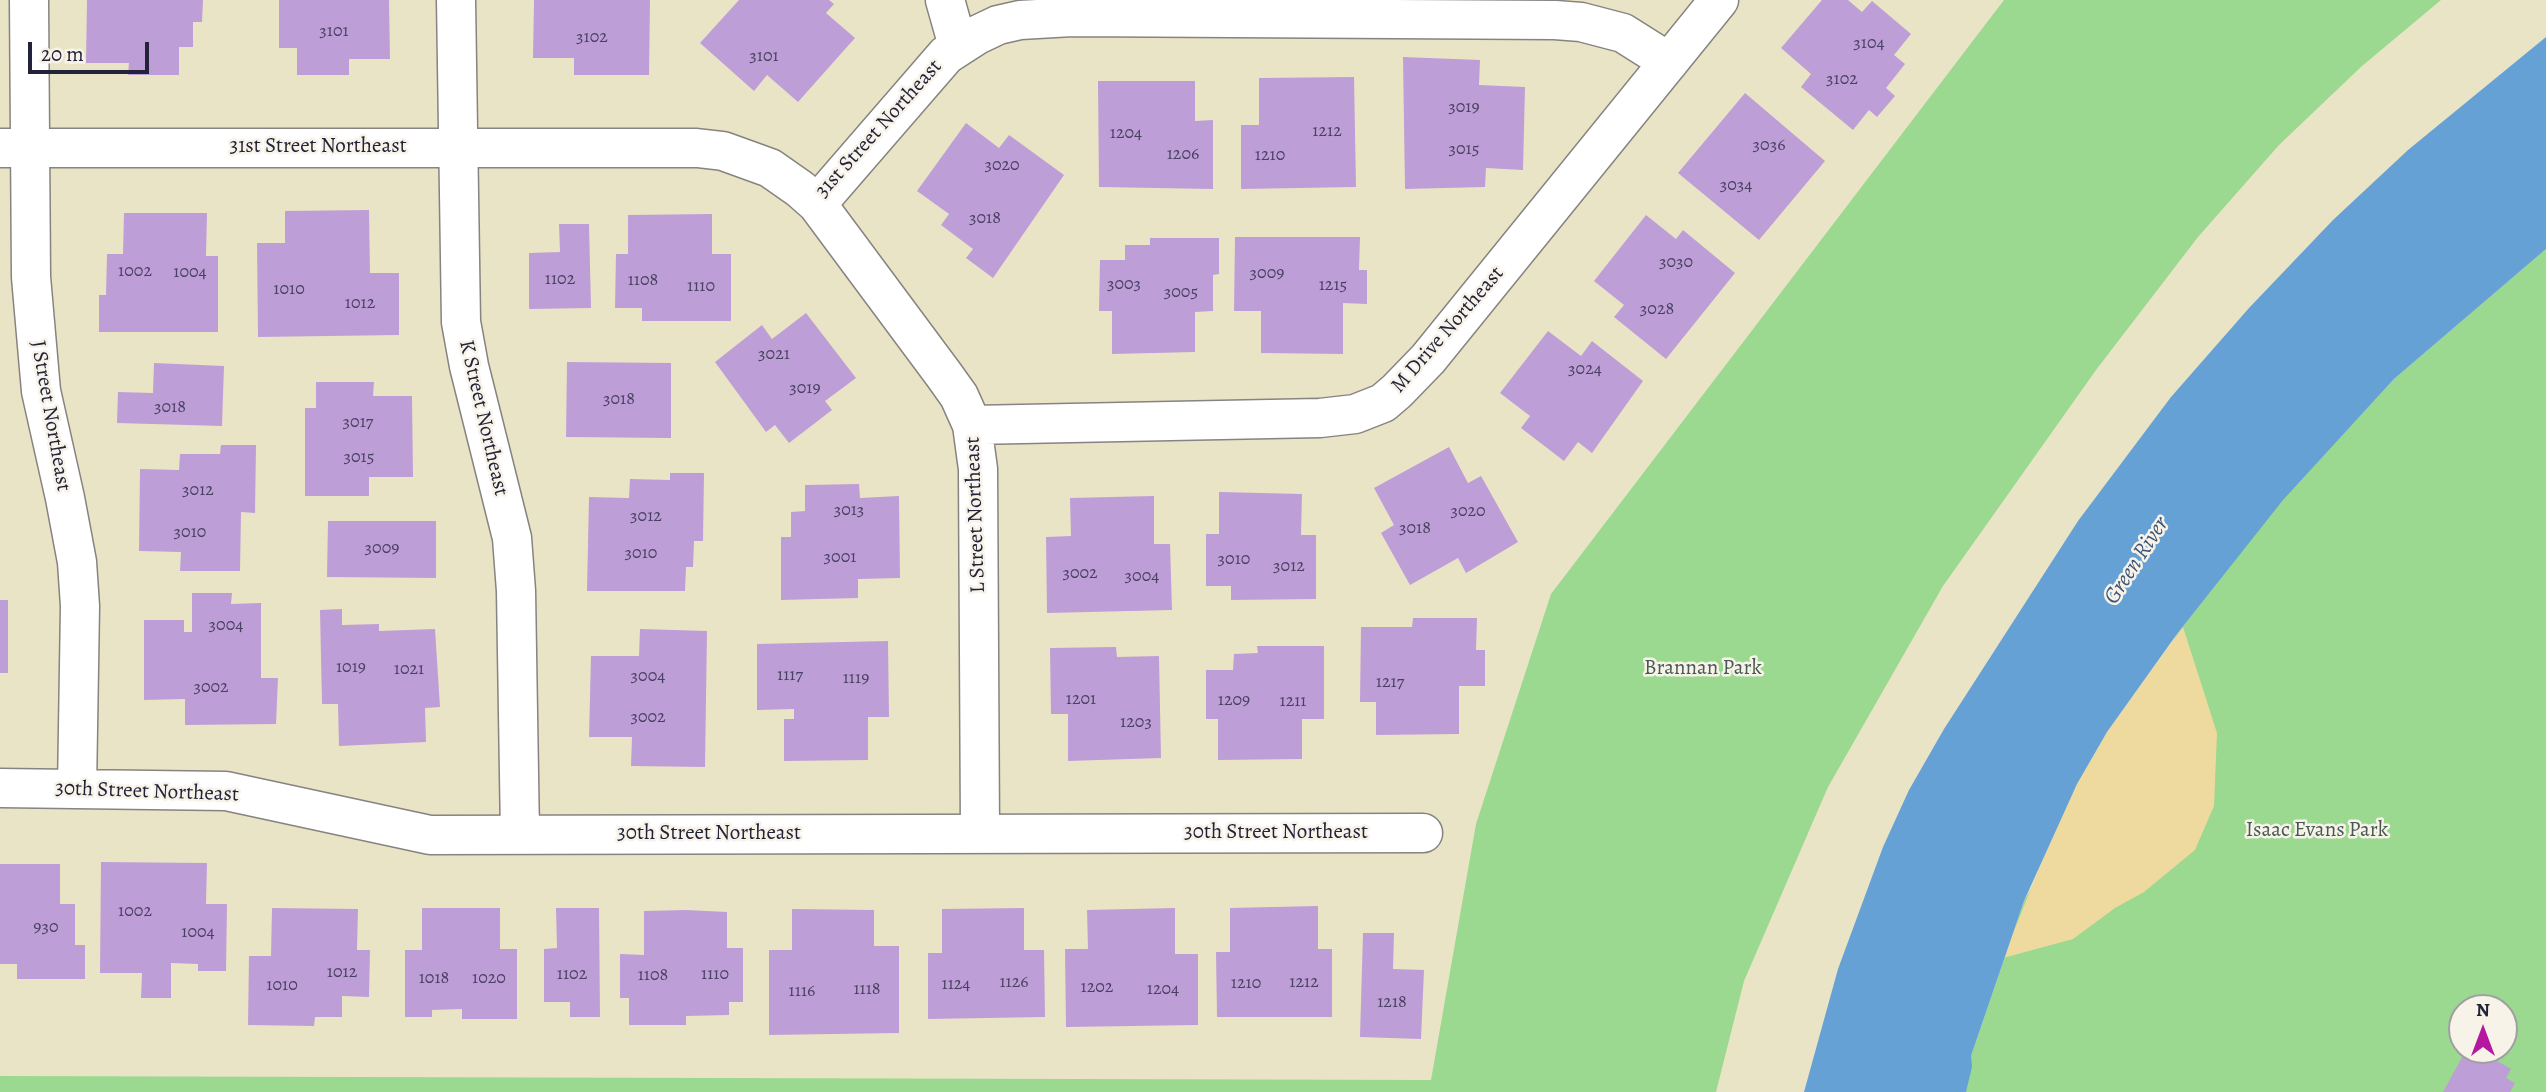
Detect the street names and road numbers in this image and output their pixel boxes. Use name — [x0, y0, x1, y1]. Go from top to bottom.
street label: 31st Street Northeast — [810, 55, 948, 203]
street label: 31st Street Northeast — [229, 134, 407, 160]
street label: M Drive Northeast — [1386, 262, 1510, 398]
street label: K Street Northeast — [453, 338, 513, 498]
street label: J Street Northeast — [24, 339, 76, 493]
street label: L Street Northeast — [961, 436, 991, 594]
street label: 30th Street Northeast — [55, 776, 239, 808]
street label: 30th Street Northeast — [1184, 820, 1368, 846]
street label: 30th Street Northeast — [617, 821, 801, 847]

